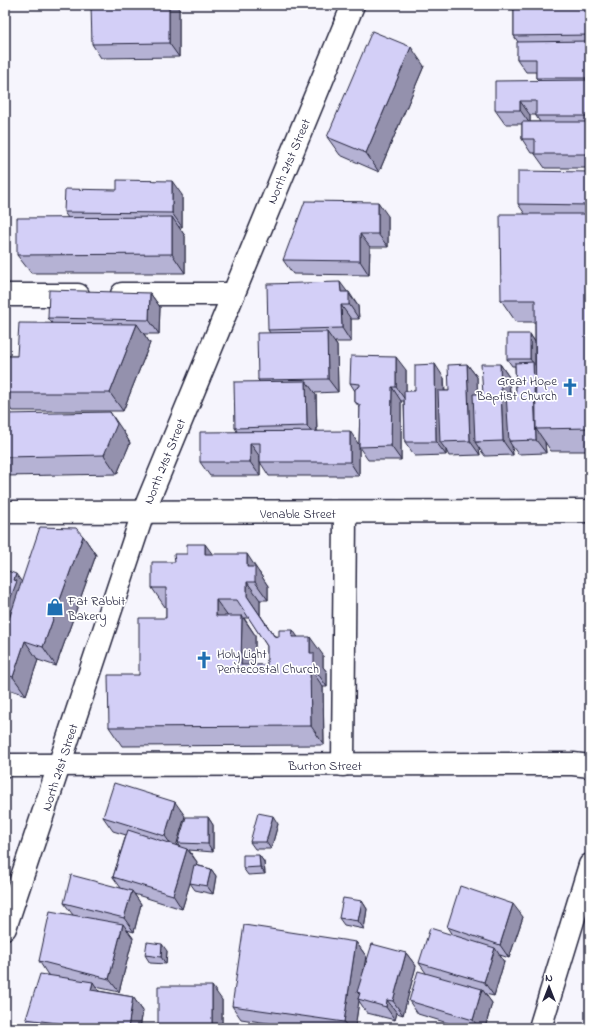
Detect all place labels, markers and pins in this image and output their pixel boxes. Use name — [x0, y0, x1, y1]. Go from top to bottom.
place label: Great Hope Baptist Church — [476, 372, 557, 406]
church icon: Great Hope Baptist Church — [560, 377, 580, 397]
place label: Fat Rabbit Bakery — [67, 592, 126, 627]
shop icon: Fat Rabbit Bakery — [45, 597, 65, 617]
place label: Holy Light Pentecostal Church — [217, 645, 319, 679]
church icon: Holy Light Pentecostal Church — [194, 650, 214, 670]

